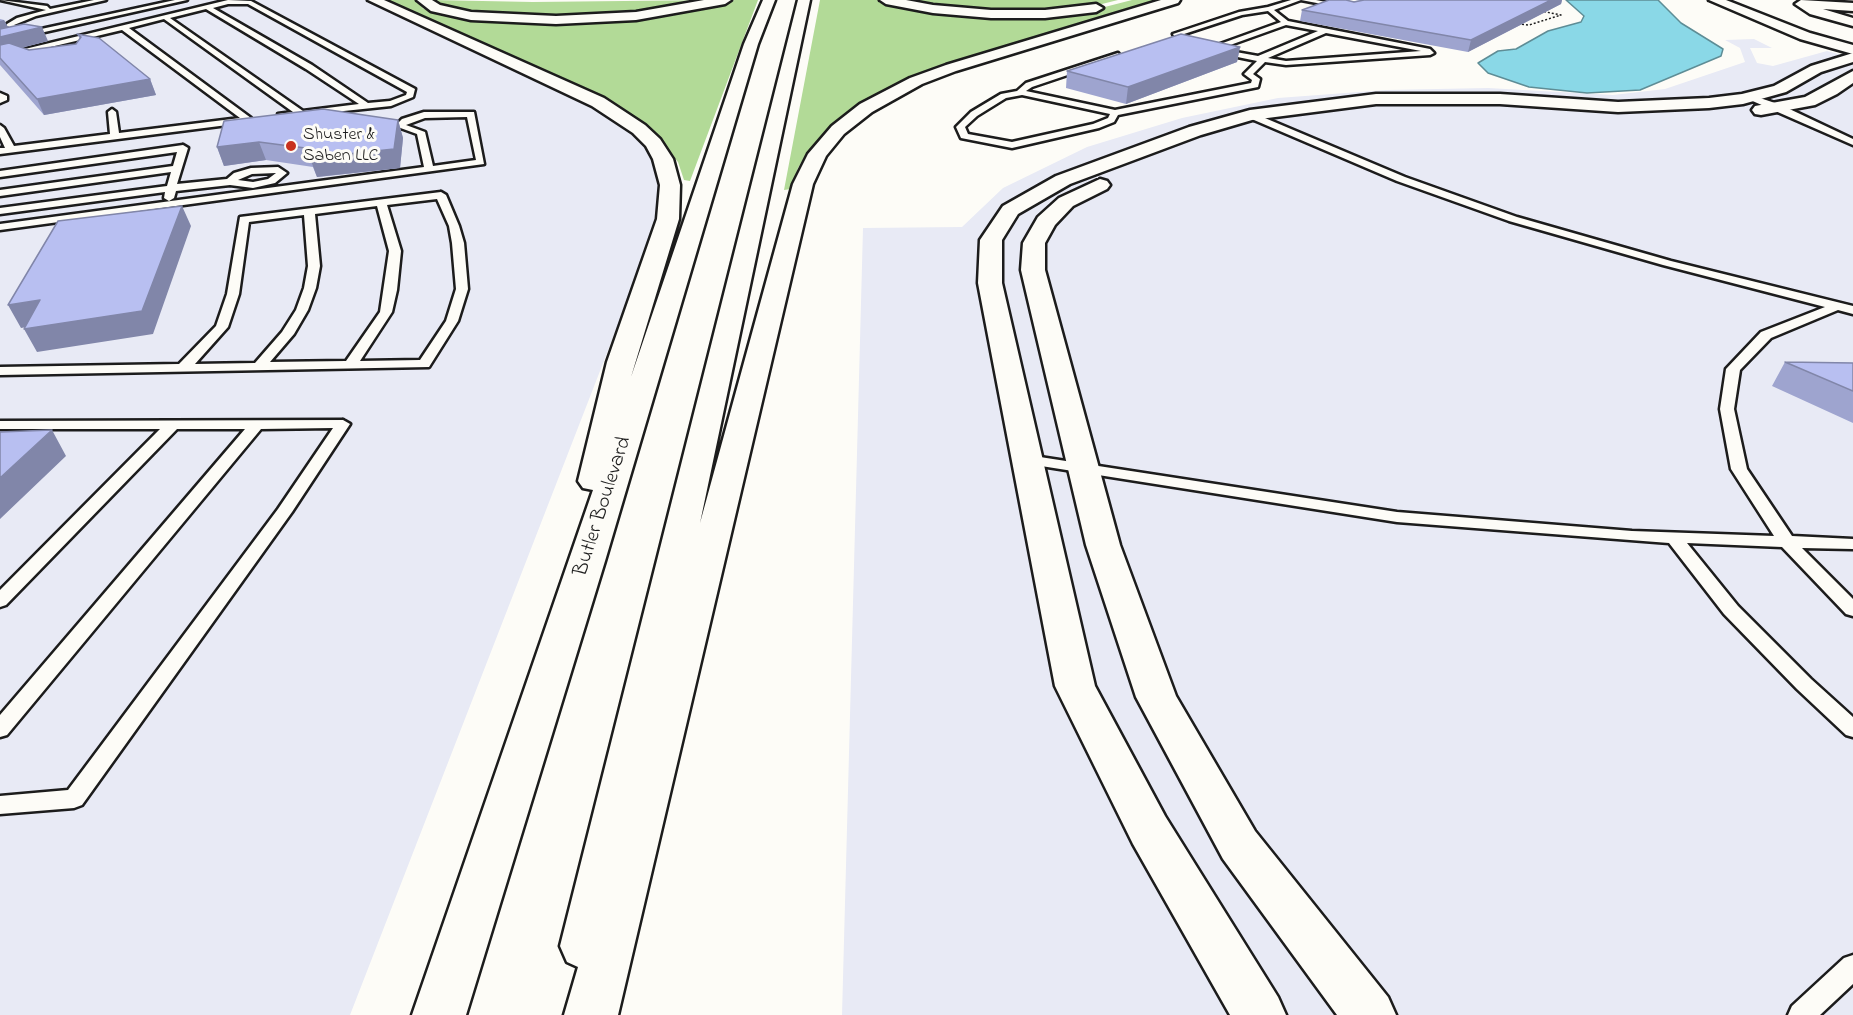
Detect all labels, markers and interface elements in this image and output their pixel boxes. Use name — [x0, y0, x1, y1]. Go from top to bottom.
place label: Shuster & Saben LLC — [303, 125, 378, 168]
marker: Shuster & Saben LLC — [284, 139, 298, 153]
street label: Butler Boulevard — [570, 434, 638, 580]

